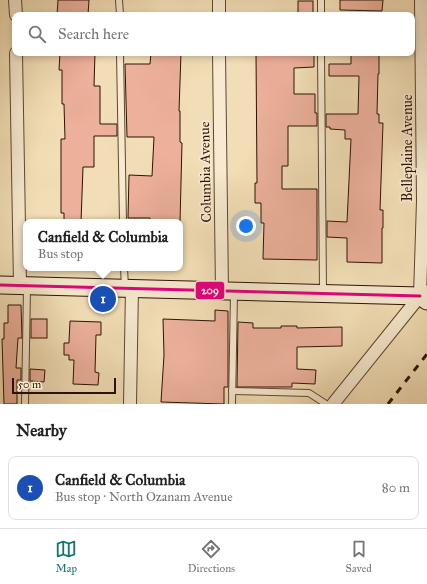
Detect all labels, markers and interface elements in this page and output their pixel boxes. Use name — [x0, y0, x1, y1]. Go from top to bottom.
search box — [12, 12, 415, 56]
icon: search — [26, 23, 48, 45]
text: Search here — [58, 25, 129, 43]
street label: Belleplaine Avenue — [399, 94, 416, 202]
street label: Columbia Avenue — [196, 121, 215, 223]
your location — [236, 216, 256, 236]
popup — [23, 219, 183, 271]
text: Canfield & Columbia — [38, 228, 168, 246]
text: Bus stop — [38, 246, 83, 262]
line badge: 209 — [195, 281, 225, 300]
pin: 1 — [90, 284, 116, 314]
text: 209 — [201, 284, 219, 298]
scale bar — [12, 376, 116, 395]
text: 50 m — [18, 378, 41, 391]
text: Nearby — [16, 420, 67, 441]
text: Canfield & Columbia — [55, 471, 185, 489]
text: 1 — [27, 480, 33, 496]
text: 80 m — [382, 480, 410, 496]
text: Bus stop · North Ozanam Avenue — [55, 489, 233, 505]
tab: Map — [55, 538, 77, 575]
tab: Directions — [188, 538, 235, 575]
tab: Saved — [346, 538, 372, 575]

